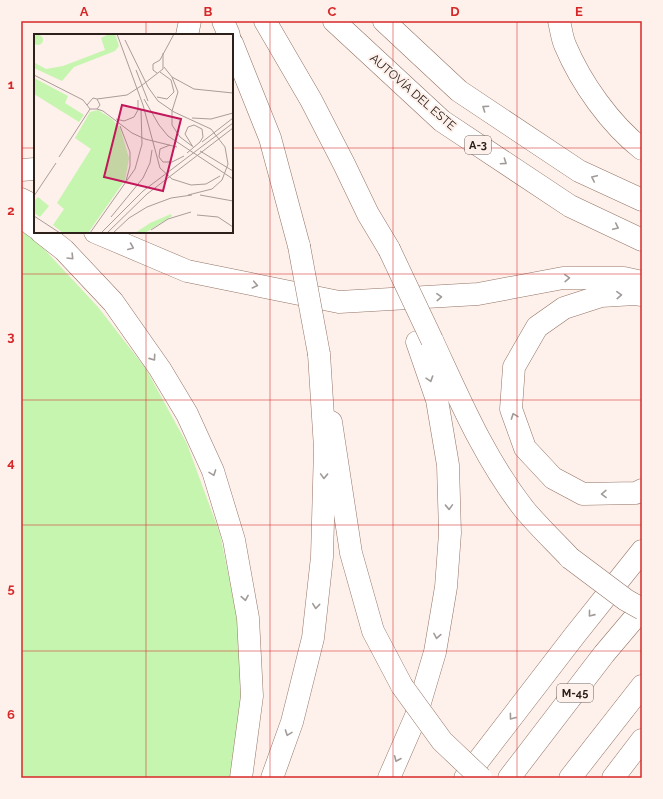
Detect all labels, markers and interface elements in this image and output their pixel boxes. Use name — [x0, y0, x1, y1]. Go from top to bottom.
text: A — [80, 4, 89, 19]
text: B — [204, 4, 213, 19]
text: C — [328, 4, 337, 19]
text: D — [450, 4, 460, 19]
text: E — [575, 4, 583, 19]
inset map — [34, 34, 233, 233]
street label: AUTOVÍA DEL ESTE — [367, 51, 459, 133]
text: 1 — [8, 77, 15, 92]
one-way arrow — [482, 106, 489, 113]
road number: A-3 — [465, 136, 491, 154]
one-way arrow — [500, 157, 507, 165]
one-way arrow — [590, 175, 598, 183]
text: 2 — [7, 203, 15, 218]
one-way arrow — [611, 222, 619, 230]
one-way arrow — [126, 242, 134, 250]
one-way arrow — [66, 252, 73, 260]
one-way arrow — [564, 274, 570, 283]
one-way arrow — [251, 280, 258, 288]
one-way arrow — [616, 290, 622, 299]
one-way arrow — [436, 292, 442, 301]
text: 3 — [7, 329, 15, 344]
one-way arrow — [148, 354, 156, 361]
one-way arrow — [425, 375, 433, 382]
one-way arrow — [510, 412, 518, 419]
text: 4 — [7, 455, 15, 470]
one-way arrow — [208, 469, 217, 476]
one-way arrow — [320, 473, 328, 479]
one-way arrow — [601, 490, 607, 498]
one-way arrow — [445, 504, 453, 510]
text: 5 — [7, 581, 15, 596]
one-way arrow — [240, 595, 249, 601]
one-way arrow — [312, 603, 321, 609]
one-way arrow — [589, 610, 596, 617]
one-way arrow — [434, 633, 442, 639]
road number: M-45 — [557, 684, 593, 702]
text: 6 — [7, 707, 15, 722]
one-way arrow — [509, 713, 516, 720]
one-way arrow — [285, 729, 293, 736]
one-way arrow — [394, 755, 402, 762]

